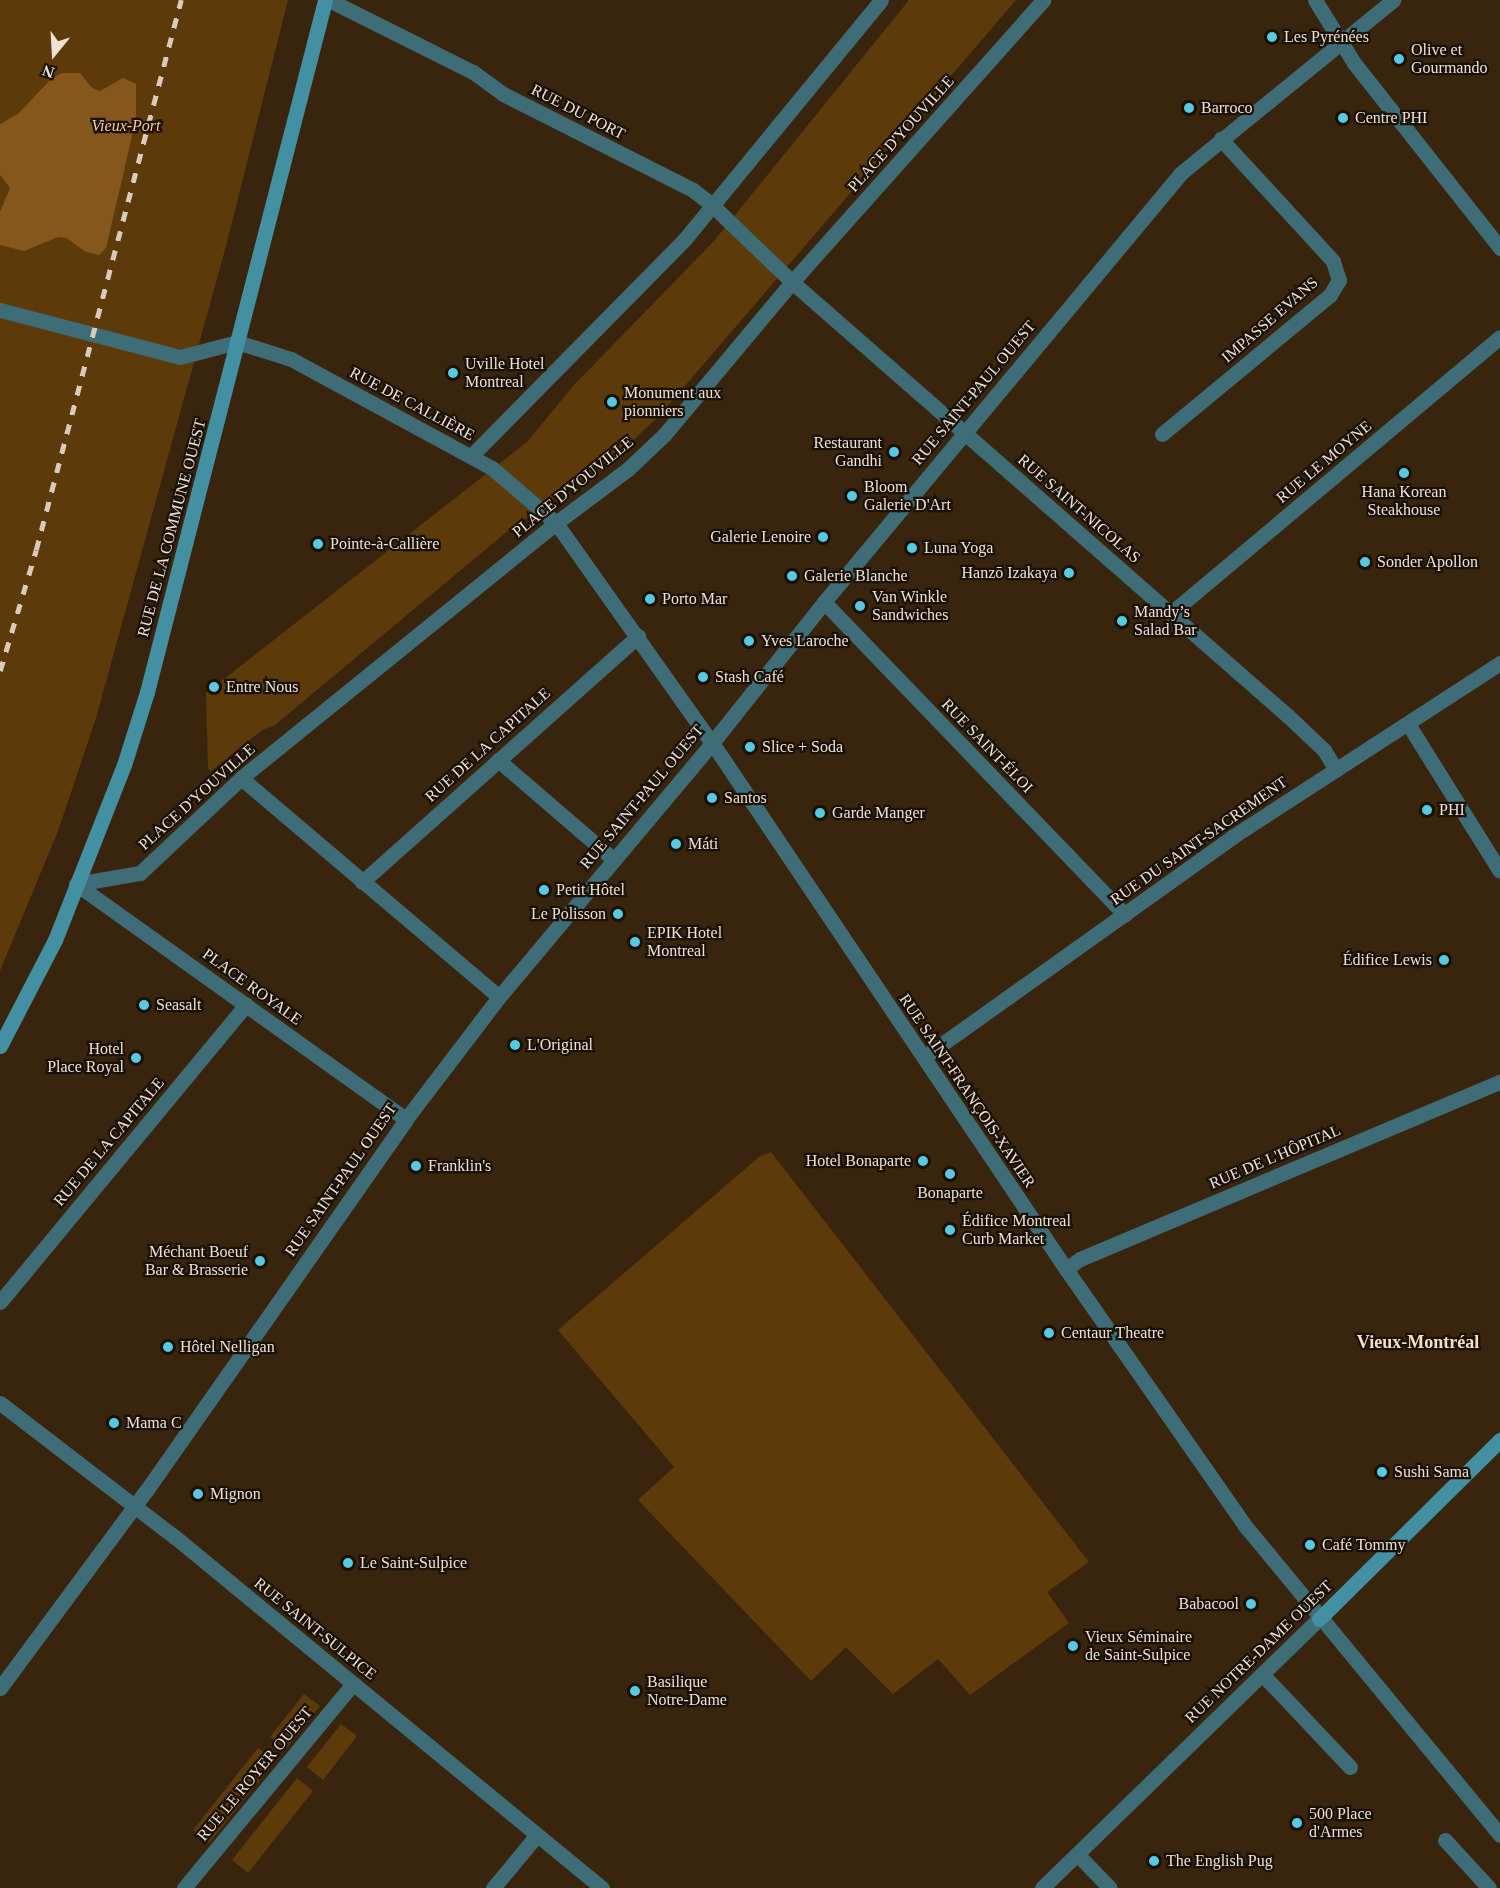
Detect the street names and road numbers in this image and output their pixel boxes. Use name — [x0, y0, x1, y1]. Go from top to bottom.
street label: PLACE D'YOUVILLE — [844, 72, 958, 196]
street label: RUE DU PORT — [528, 80, 628, 144]
street label: IMPASSE EVANS — [1218, 273, 1322, 367]
street label: RUE SAINT-PAUL OUEST — [908, 317, 1040, 469]
street label: RUE DE CALLIÈRE — [346, 363, 478, 445]
street label: RUE DE LA COMMUNE OUEST — [134, 416, 210, 640]
street label: RUE LE MOYNE — [1273, 417, 1375, 507]
street label: PLACE D'YOUVILLE — [509, 432, 637, 542]
street label: RUE SAINT-NICOLAS — [1014, 450, 1144, 568]
street label: RUE DE LA CAPITALE — [421, 683, 555, 807]
street label: RUE SAINT-ÉLOI — [937, 695, 1037, 797]
street label: RUE SAINT-PAUL OUEST — [576, 721, 708, 873]
street label: PLACE D'YOUVILLE — [135, 740, 259, 854]
street label: RUE DU SAINT-SACREMENT — [1107, 773, 1291, 909]
street label: PLACE ROYALE — [199, 945, 305, 1029]
street label: RUE SAINT-FRANÇOIS-XAVIER — [895, 990, 1039, 1192]
street label: RUE DE LA CAPITALE — [49, 1074, 169, 1210]
street label: RUE SAINT-PAUL OUEST — [281, 1100, 401, 1260]
street label: RUE DE L'HÔPITAL — [1206, 1121, 1344, 1193]
street label: RUE SAINT-SULPICE — [250, 1574, 380, 1684]
street label: RUE NOTRE-DAME OUEST — [1181, 1577, 1337, 1727]
street label: RUE LE ROYER OUEST — [193, 1703, 317, 1845]

